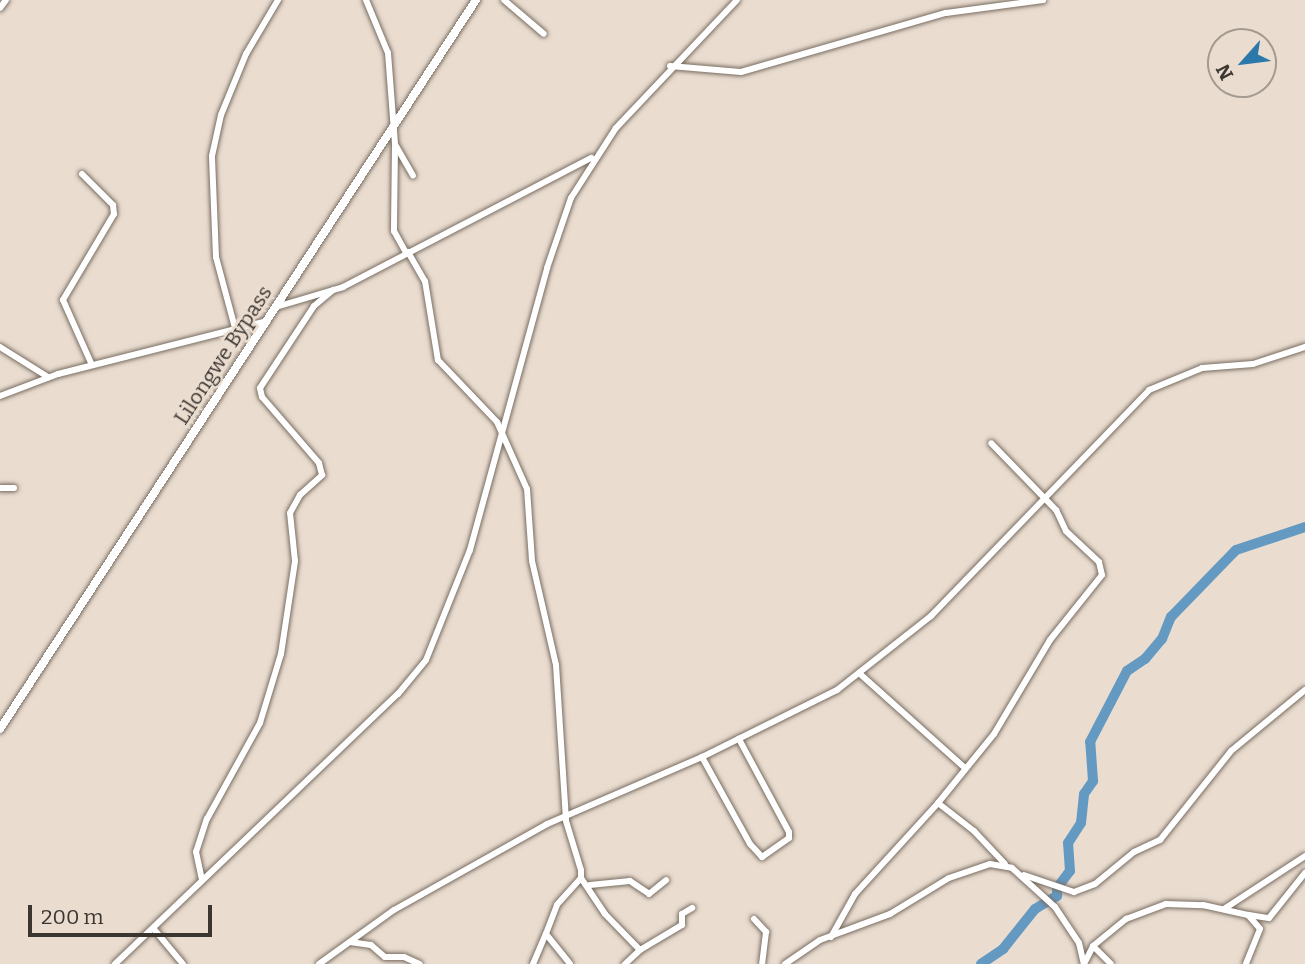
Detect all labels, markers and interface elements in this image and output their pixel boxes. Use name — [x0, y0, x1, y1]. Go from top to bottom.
north arrow — [1207, 28, 1277, 98]
text: N — [1211, 60, 1238, 84]
street label: Lilongwe Bypass — [169, 281, 277, 429]
scale bar — [32, 890, 215, 934]
text: 200 m — [41, 904, 104, 930]

